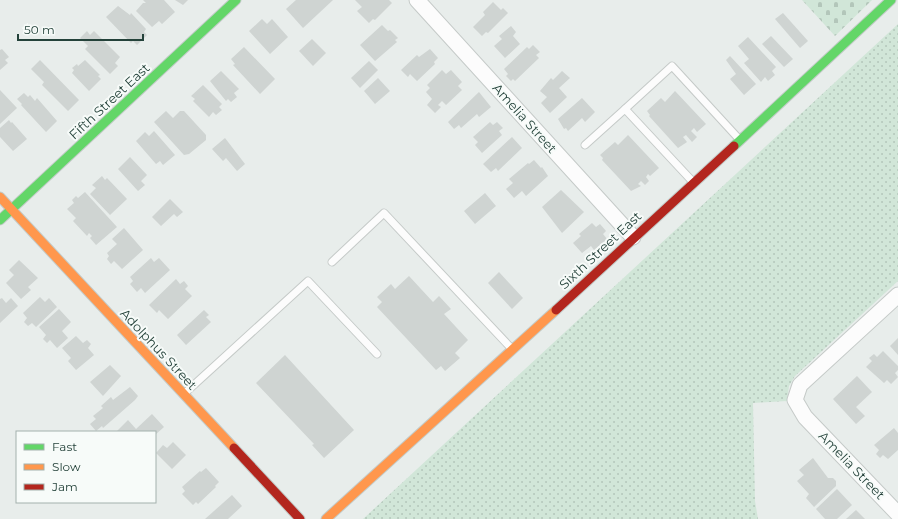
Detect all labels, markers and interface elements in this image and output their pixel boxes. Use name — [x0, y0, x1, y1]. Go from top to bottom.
scale bar — [18, 16, 143, 42]
text: 50 m — [24, 22, 55, 37]
street label: Fifth Street East — [65, 60, 153, 142]
street label: Amelia Street — [489, 80, 561, 156]
street label: Sixth Street East — [556, 208, 644, 292]
street label: Adolphus Street — [117, 305, 201, 393]
street label: Amelia Street — [816, 428, 888, 502]
legend — [16, 431, 156, 503]
text: Fast — [52, 439, 77, 454]
text: Slow — [52, 459, 81, 474]
text: Jam — [51, 479, 78, 494]

